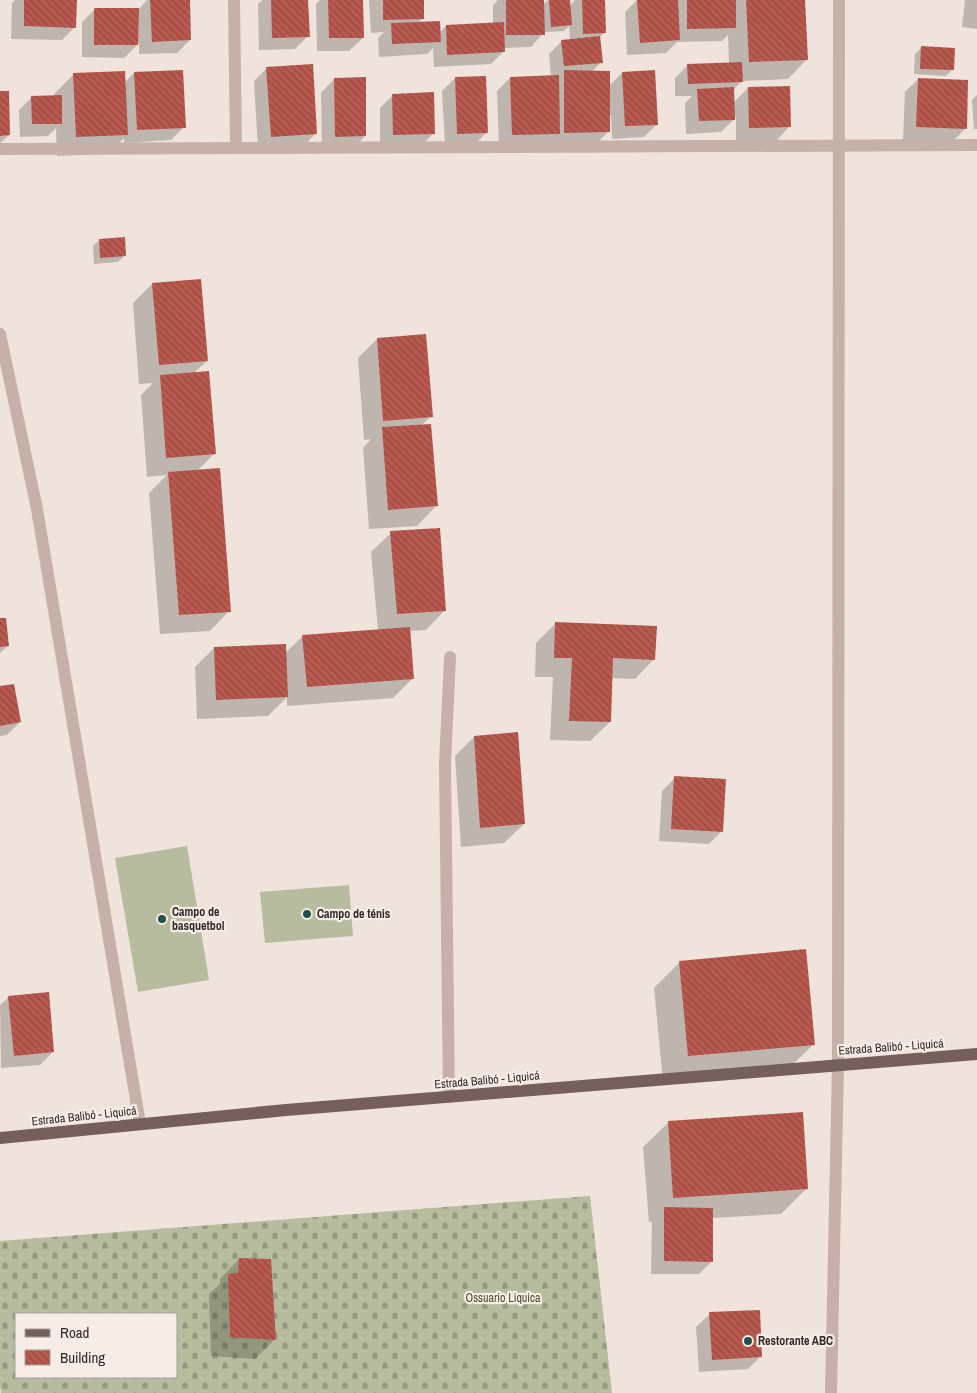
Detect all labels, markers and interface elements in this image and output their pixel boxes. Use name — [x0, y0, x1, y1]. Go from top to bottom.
place label: Campo de basquetbol — [172, 904, 225, 934]
place label: Campo de ténis — [317, 906, 391, 922]
marker: Campo de ténis — [301, 908, 313, 920]
marker: Campo de basquetbol — [156, 913, 168, 925]
street label: Estrada Balibó - Liquicá — [838, 1035, 945, 1059]
street label: Estrada Balibó - Liquicá — [434, 1067, 541, 1093]
street label: Estrada Balibó - Liquicá — [31, 1102, 138, 1129]
park label: Ossuario Liquica — [466, 1290, 541, 1306]
legend — [15, 1313, 178, 1378]
text: Road — [60, 1322, 89, 1343]
place label: Restorante ABC — [758, 1333, 833, 1349]
marker: Restorante ABC — [742, 1335, 754, 1347]
text: Building — [60, 1347, 105, 1368]

